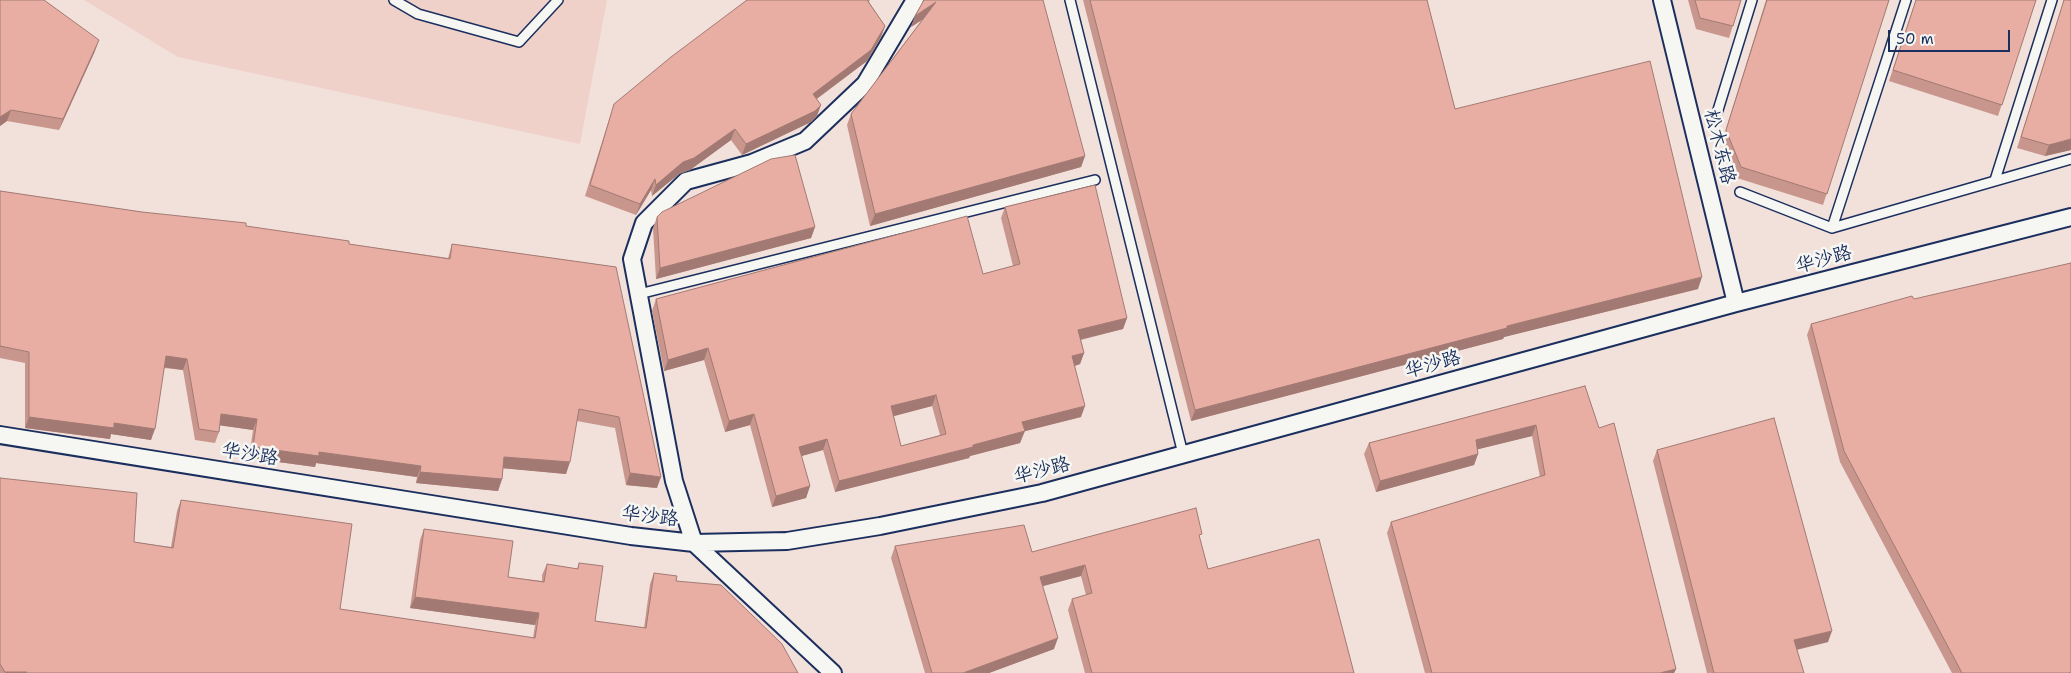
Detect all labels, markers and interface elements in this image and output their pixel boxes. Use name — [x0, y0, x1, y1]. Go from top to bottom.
scale bar — [1891, 20, 2014, 52]
text: 50 m — [1896, 29, 1934, 49]
street label: 松木东路 — [1699, 107, 1739, 187]
street label: 华沙路 — [1794, 242, 1854, 278]
street label: 华沙路 — [1403, 347, 1463, 383]
street label: 华沙路 — [220, 439, 280, 471]
street label: 华沙路 — [1012, 453, 1072, 489]
street label: 华沙路 — [620, 502, 680, 532]

